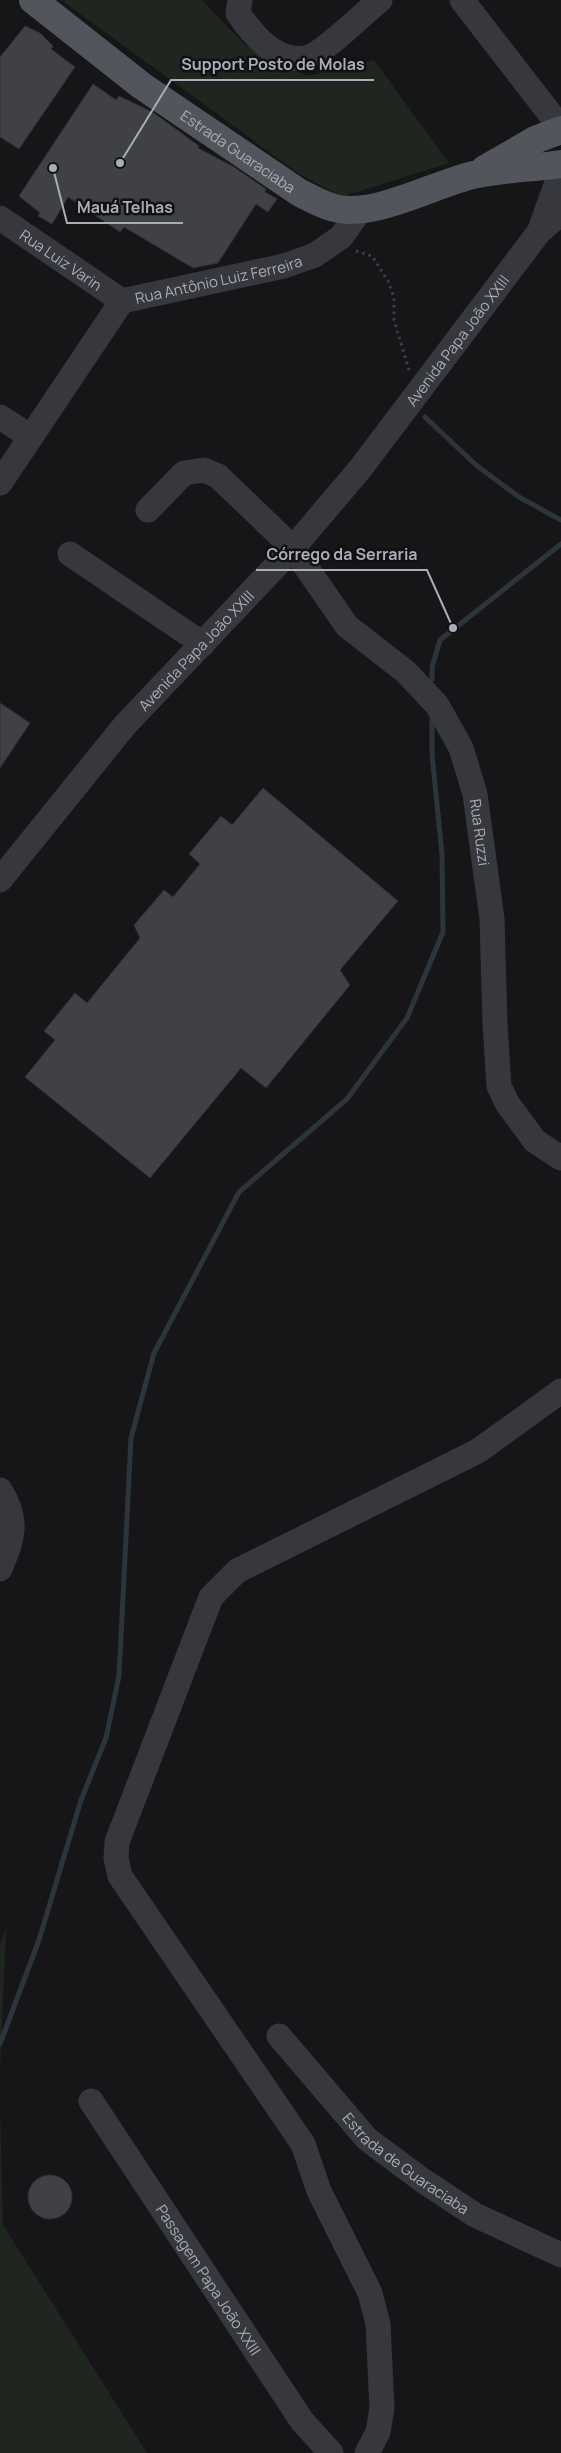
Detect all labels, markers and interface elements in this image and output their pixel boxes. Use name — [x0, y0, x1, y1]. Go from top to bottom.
callout: Support Posto de Molas — [171, 49, 374, 80]
text: Support Posto de Molas — [181, 53, 365, 75]
street label: Estrada Guaraciaba — [177, 105, 300, 198]
callout: Mauá Telhas — [67, 192, 183, 223]
text: Mauá Telhas — [77, 196, 173, 218]
street label: Rua Luiz Varin — [16, 224, 107, 295]
street label: Rua Antônio Luiz Ferreira — [133, 250, 305, 308]
street label: Avenida Papa João XXIII — [401, 270, 514, 410]
callout: Córrego da Serraria — [256, 539, 427, 570]
text: Córrego da Serraria — [266, 543, 418, 565]
street label: Avenida Papa João XXIII — [133, 585, 258, 715]
street label: Rua Ruzzi — [465, 797, 495, 867]
street label: Estrada de Guaraciaba — [338, 2108, 473, 2219]
street label: Passagem Papa João XXIII — [151, 2200, 266, 2359]

